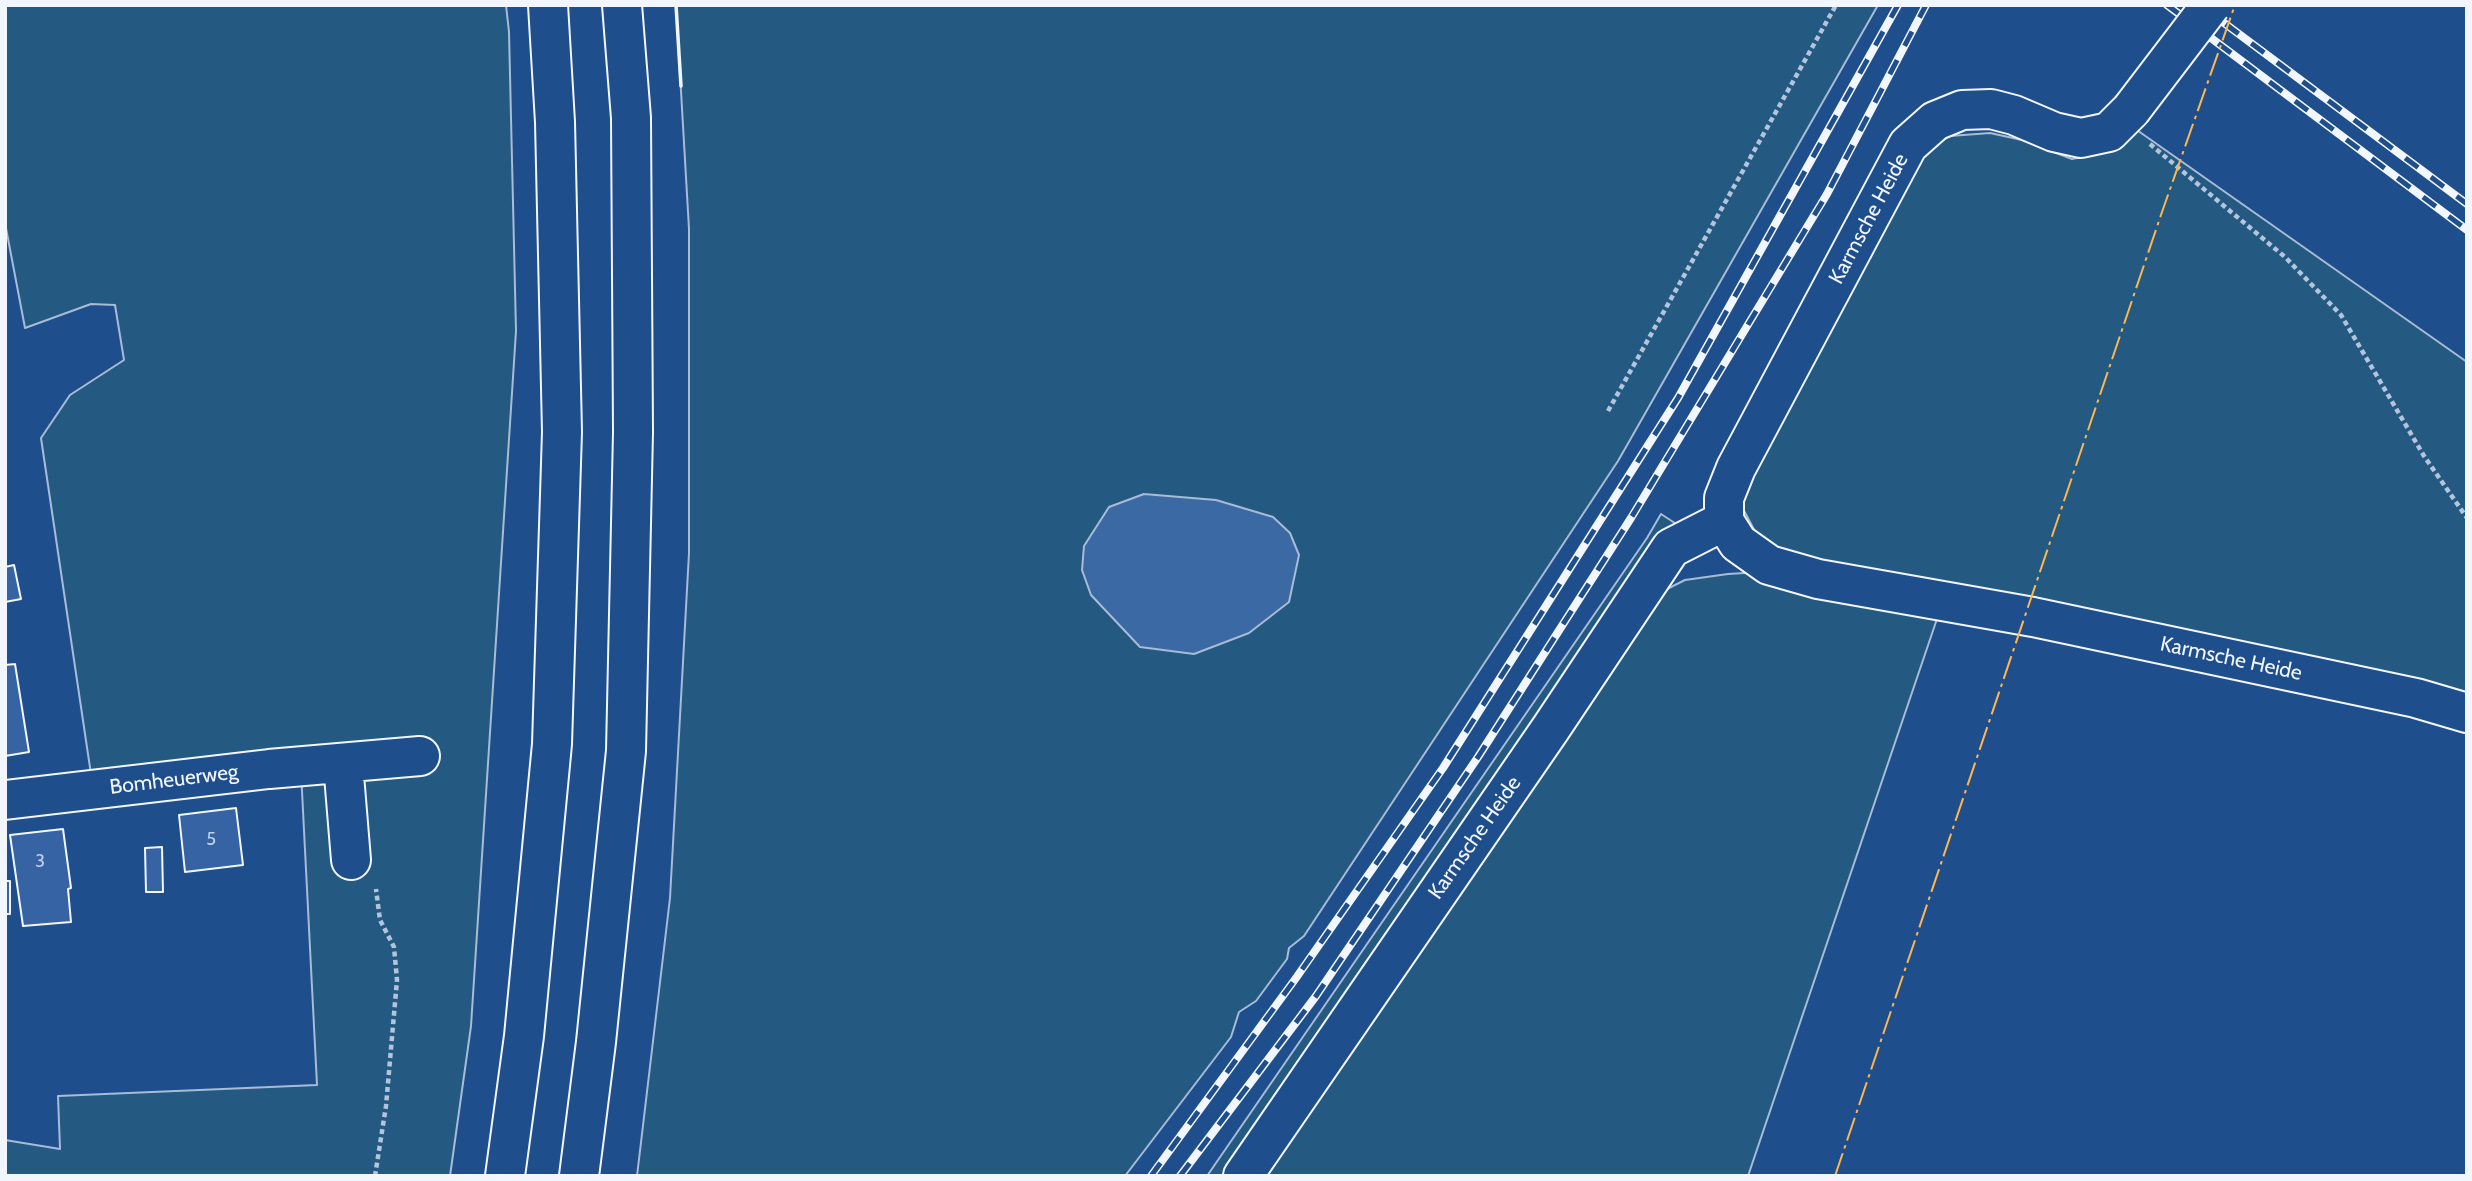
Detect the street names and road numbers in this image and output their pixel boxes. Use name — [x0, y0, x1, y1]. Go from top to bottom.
street label: Karmsche Heide — [1824, 149, 1914, 289]
street label: Karmsche Heide — [2158, 632, 2304, 686]
street label: Bomheuerweg — [108, 760, 240, 800]
street label: Karmsche Heide — [1423, 772, 1527, 904]

